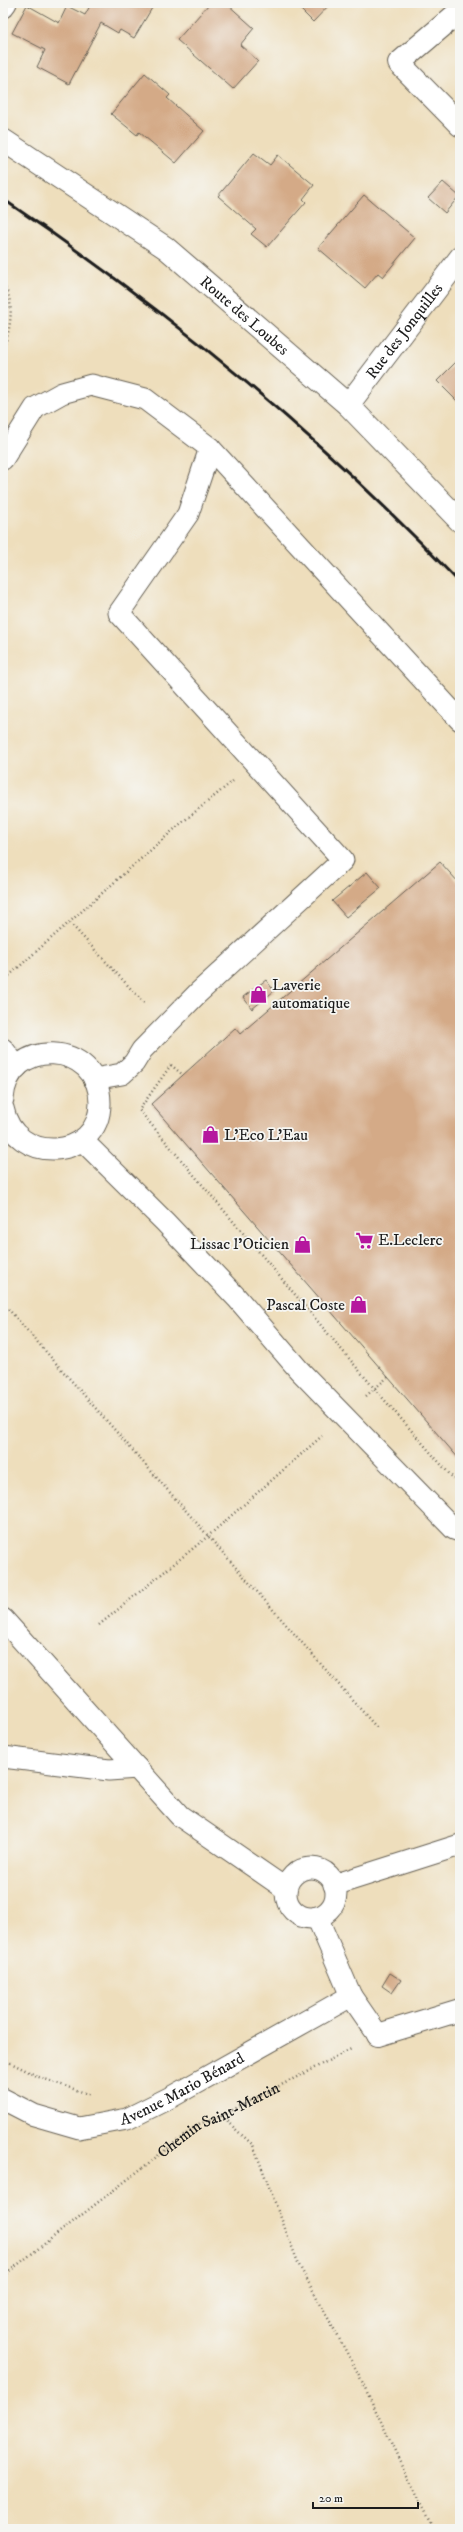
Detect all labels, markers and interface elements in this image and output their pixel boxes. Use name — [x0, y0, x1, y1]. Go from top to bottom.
street label: Route des Loubes — [196, 272, 293, 359]
street label: Rue des Jonquilles — [361, 279, 447, 383]
place label: Laverie automatique — [272, 975, 350, 1013]
shop icon: Laverie automatique — [249, 984, 269, 1004]
shop icon: L'Eco L'Eau — [201, 1125, 221, 1145]
place label: L'Eco L'Eau — [224, 1125, 308, 1145]
supermarket icon: E.Leclerc — [355, 1230, 375, 1250]
place label: E.Leclerc — [378, 1230, 442, 1250]
place label: Lissac l'Oticien — [190, 1234, 290, 1254]
shop icon: Lissac l'Oticien — [292, 1234, 312, 1254]
place label: Pascal Coste — [266, 1295, 345, 1315]
shop icon: Pascal Coste — [348, 1295, 368, 1315]
street label: Avenue Mario Bénard — [119, 2048, 248, 2130]
street label: Chemin Saint-Martin — [153, 2077, 283, 2163]
scale bar — [313, 2484, 418, 2510]
text: 20 m — [319, 2491, 343, 2506]

